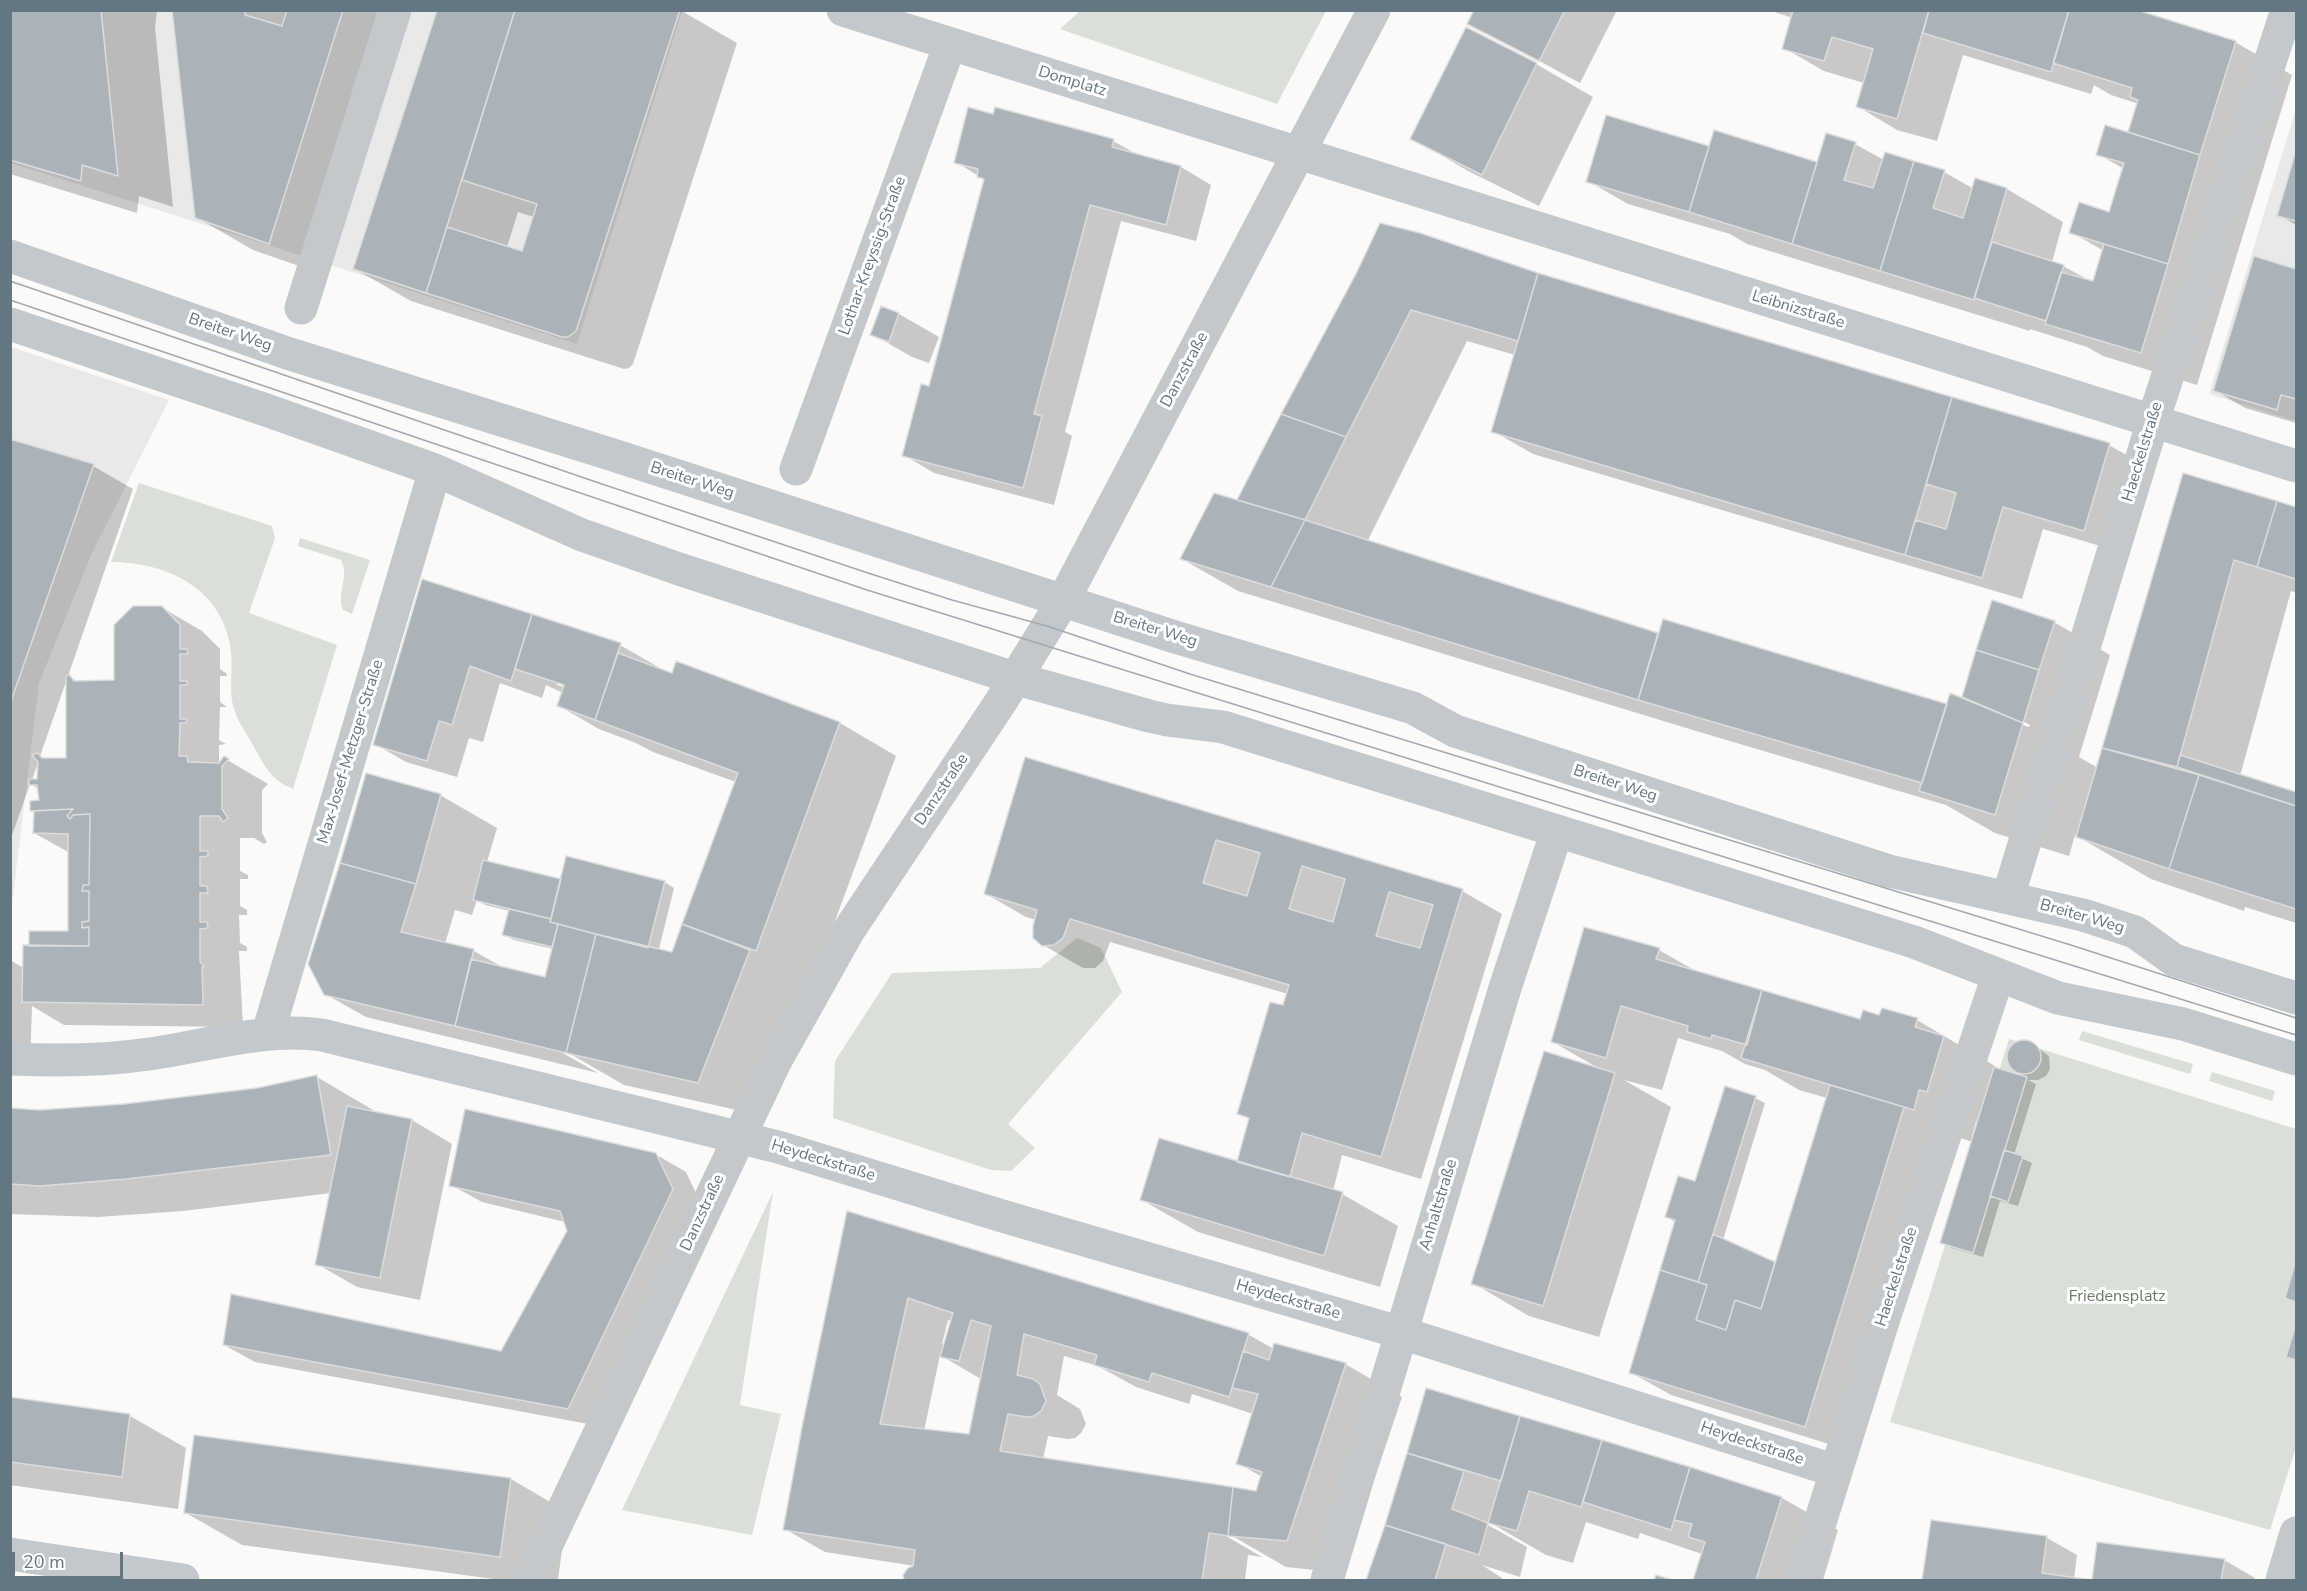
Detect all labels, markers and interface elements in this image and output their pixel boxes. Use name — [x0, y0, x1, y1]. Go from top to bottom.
street label: Domplatz — [1036, 63, 1108, 101]
street label: Lothar-Kreyssig-Straße — [835, 174, 911, 338]
street label: Leibnizstraße — [1749, 287, 1847, 333]
street label: Breiter Weg — [186, 310, 274, 356]
street label: Danzstraße — [1157, 329, 1213, 411]
street label: Haeckelstraße — [2119, 400, 2167, 504]
street label: Breiter Weg — [648, 458, 736, 504]
street label: Breiter Weg — [1111, 608, 1199, 652]
street label: Max-Josef-Metzger-Straße — [314, 658, 388, 846]
street label: Danzstraße — [911, 750, 973, 830]
street label: Breiter Weg — [1571, 761, 1659, 807]
street label: Breiter Weg — [2037, 896, 2127, 938]
street label: Heydeckstraße — [769, 1136, 877, 1186]
street label: Anhaltstraße — [1416, 1157, 1462, 1253]
street label: Danzstraße — [677, 1172, 729, 1254]
street label: Haeckelstraße — [1872, 1225, 1922, 1329]
street label: Heydeckstraße — [1234, 1276, 1342, 1324]
park label: Friedensplatz — [2069, 1287, 2165, 1307]
street label: Heydeckstraße — [1698, 1418, 1806, 1470]
scale bar — [15, 1540, 126, 1578]
text: 20 m — [23, 1550, 65, 1574]

